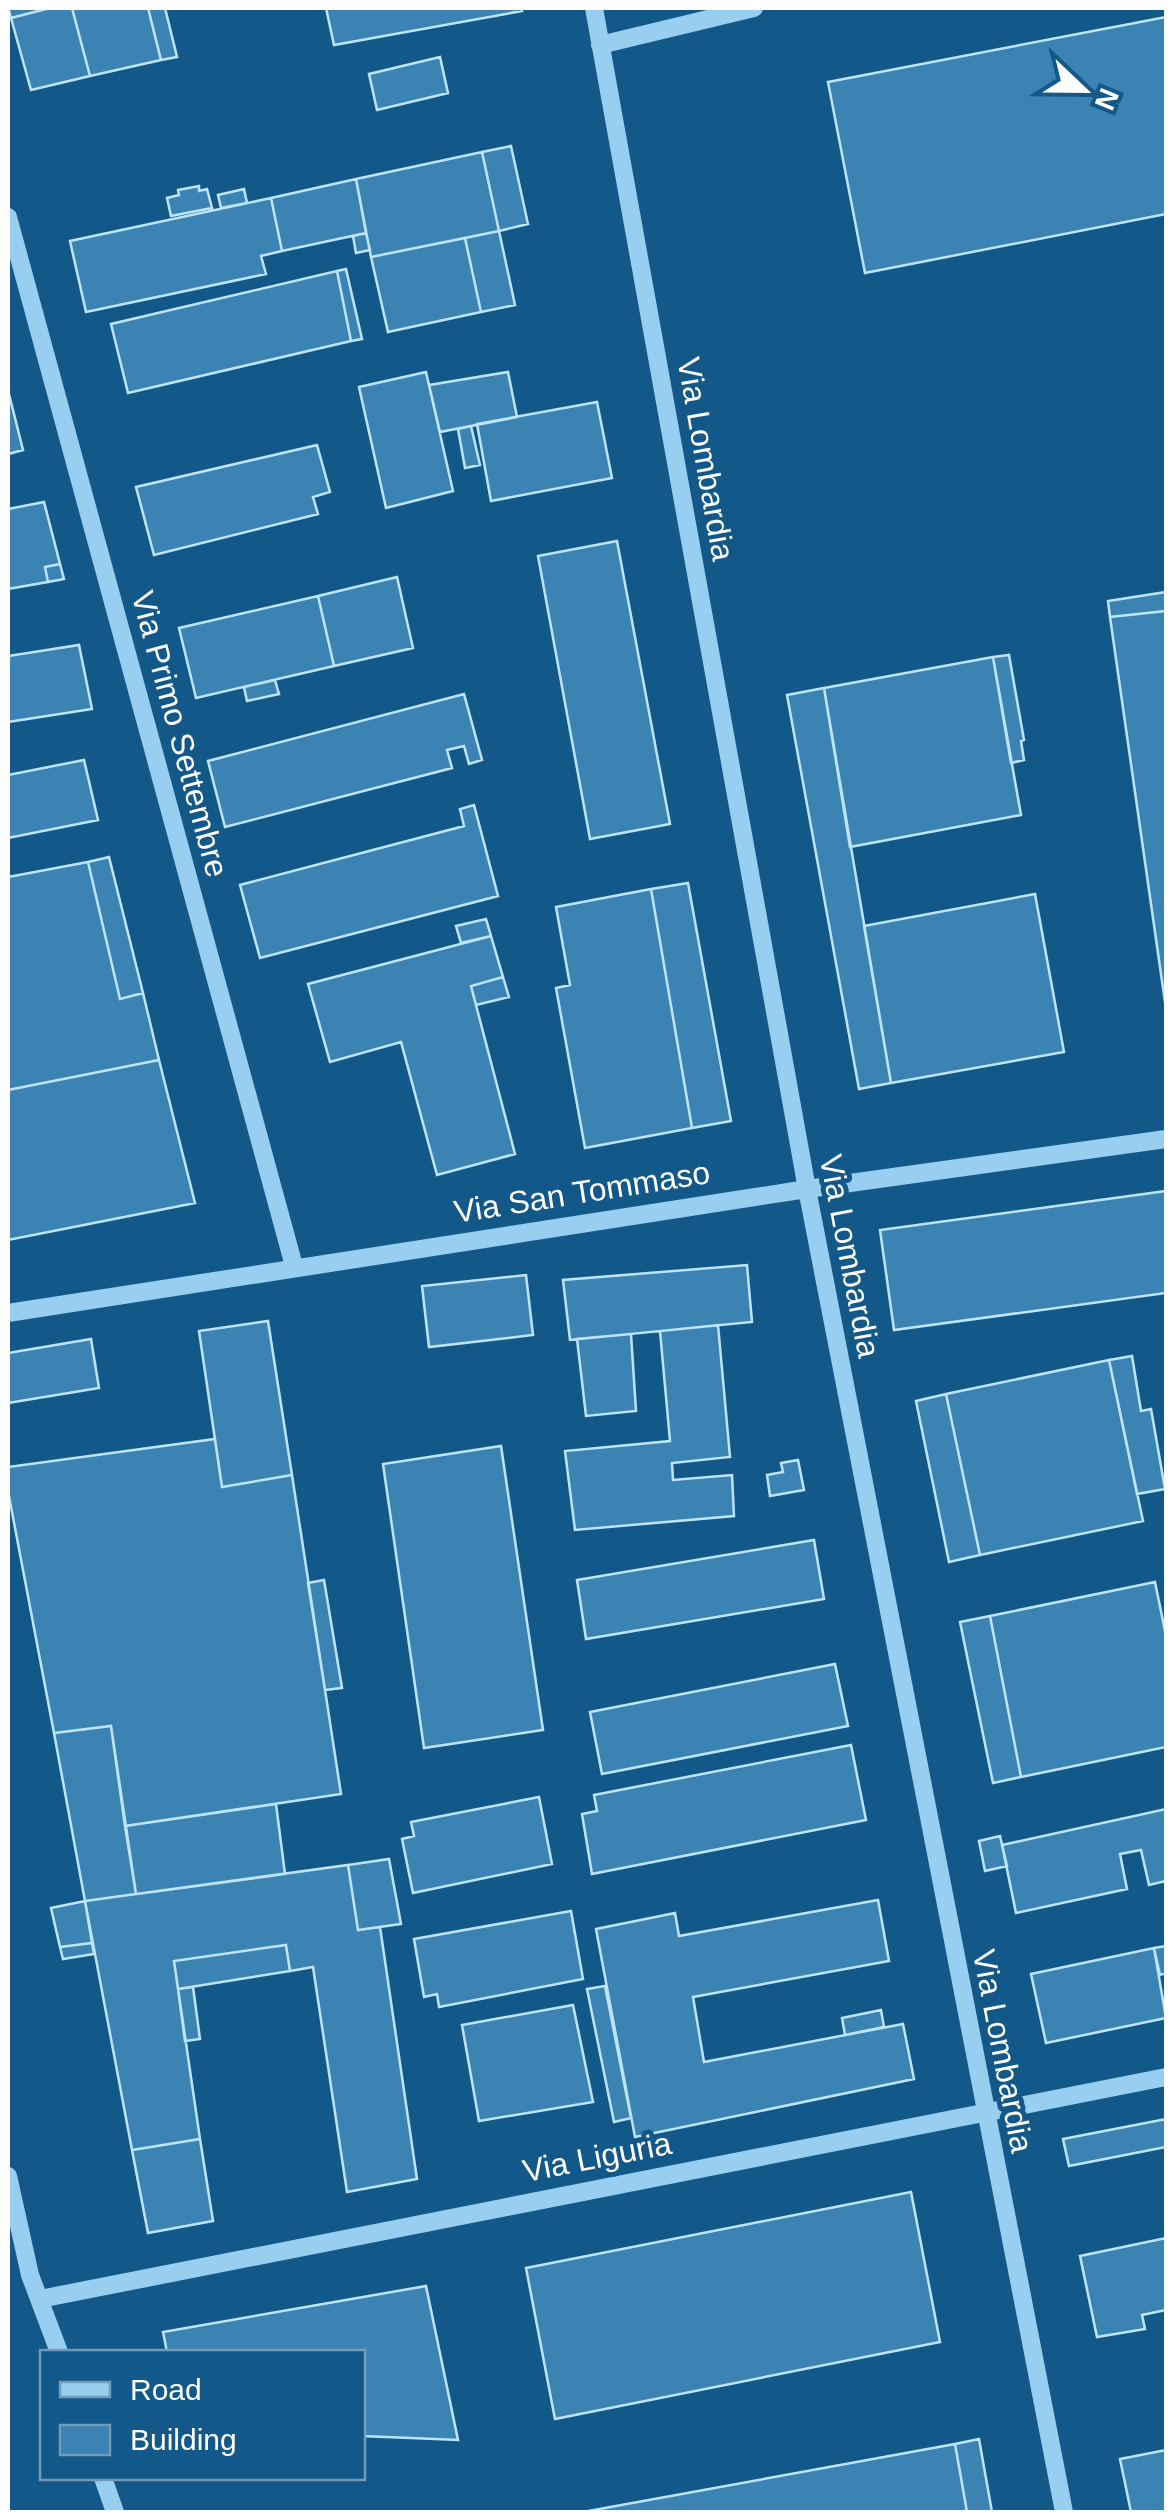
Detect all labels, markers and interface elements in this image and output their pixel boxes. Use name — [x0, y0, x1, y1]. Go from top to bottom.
north arrow — [1034, 40, 1134, 140]
text: N — [1089, 84, 1125, 114]
street label: Via Lombardia — [670, 355, 742, 564]
street label: Via Primo Settembre — [124, 587, 236, 881]
street label: Via Lombardia — [813, 1152, 887, 1361]
street label: Via San Tommaso — [452, 1154, 712, 1230]
street label: Via Lombardia — [966, 1947, 1040, 2156]
street label: Via Liguria — [520, 2125, 675, 2189]
legend — [40, 2350, 365, 2480]
text: Road — [130, 2373, 202, 2406]
text: Building — [130, 2423, 237, 2456]

